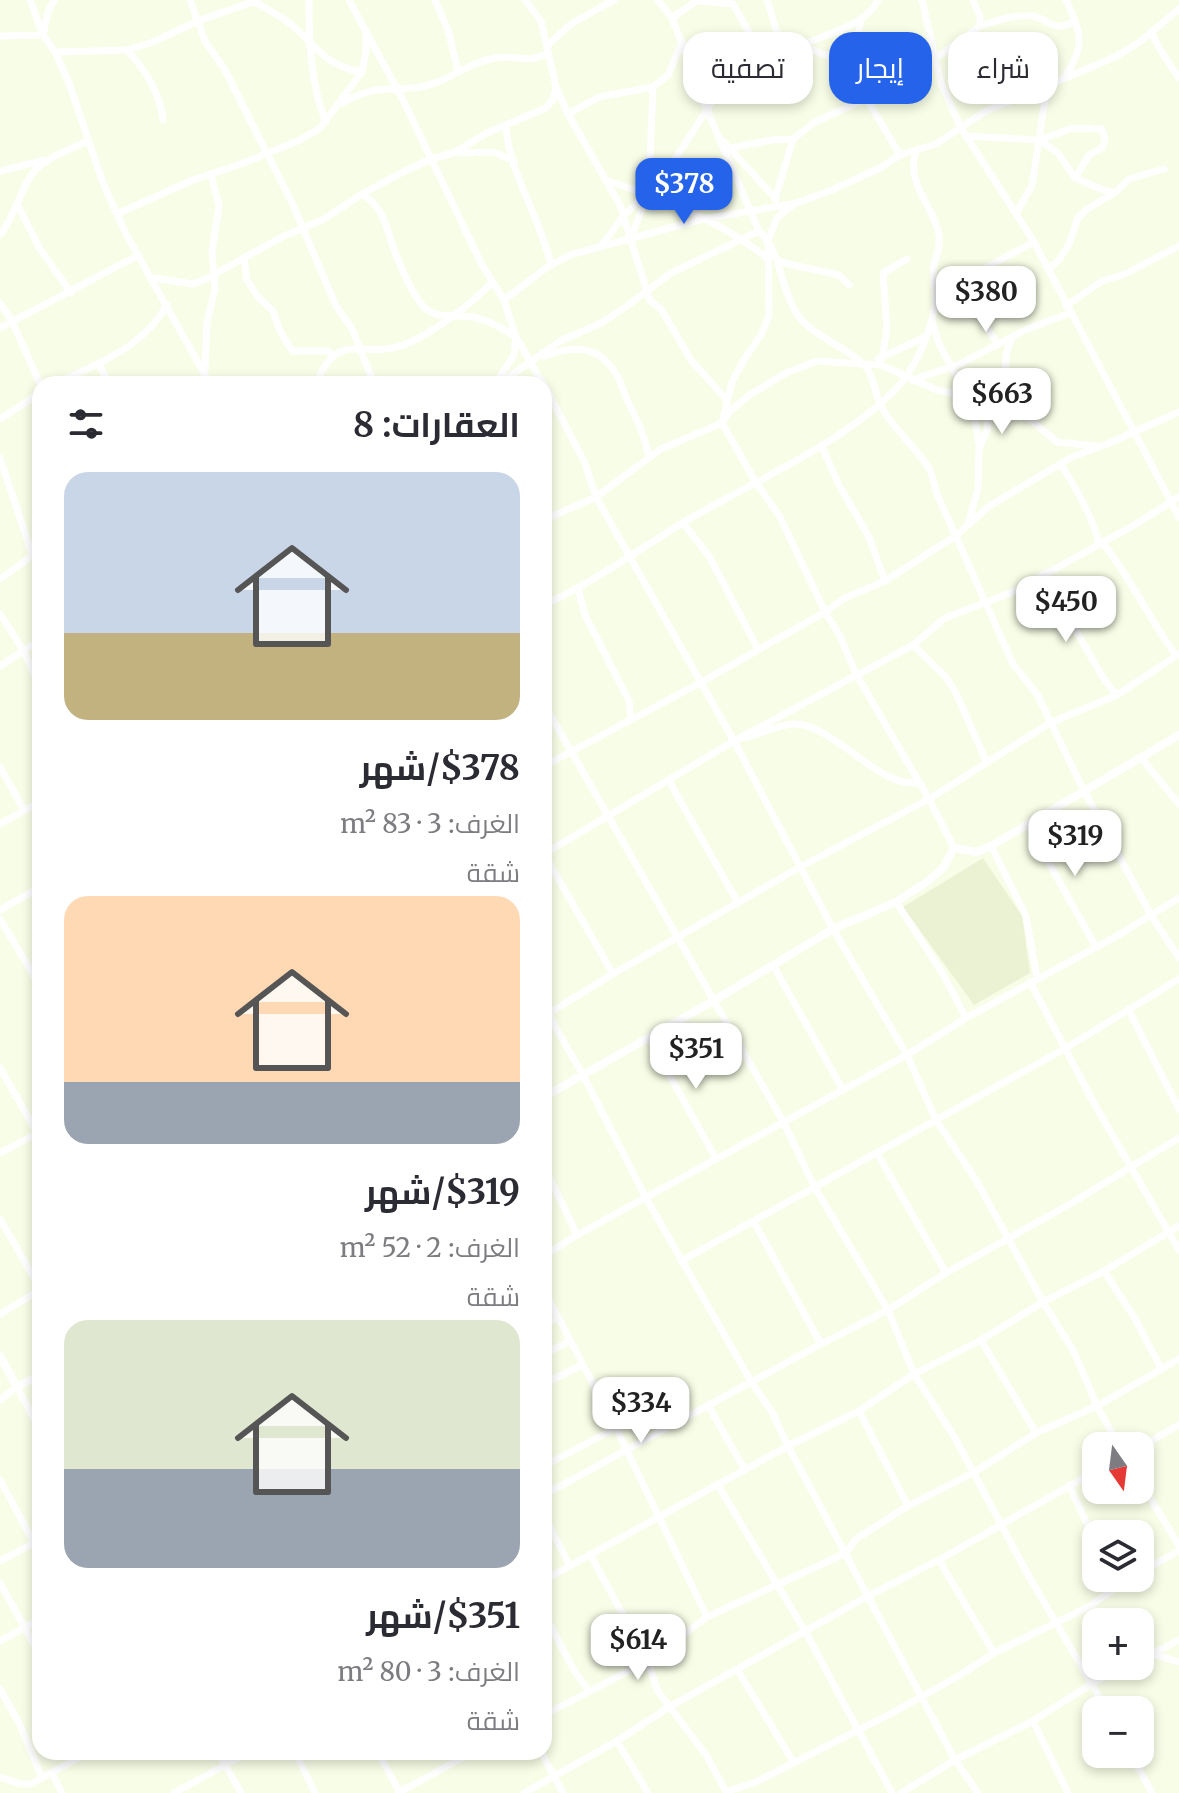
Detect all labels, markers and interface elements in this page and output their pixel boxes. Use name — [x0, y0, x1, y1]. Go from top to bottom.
chip: تصفية — [683, 32, 813, 104]
chip: إيجار — [829, 32, 932, 104]
chip: شراء — [948, 32, 1058, 104]
pin: $378 — [637, 158, 731, 226]
text: $378 — [653, 167, 715, 200]
pin: $380 — [939, 266, 1033, 334]
text: $380 — [954, 275, 1018, 308]
pin: $663 — [955, 368, 1049, 436]
text: $663 — [971, 377, 1033, 410]
icon: filters — [64, 402, 108, 446]
text: العقارات: 8 — [353, 404, 520, 446]
icon: home — [220, 524, 364, 668]
pin: $450 — [1019, 576, 1113, 644]
text: $450 — [1034, 585, 1098, 618]
text: $378/شهر — [360, 747, 520, 789]
text: الغرف: 3 · 83 m² — [340, 807, 520, 840]
pin: $319 — [1028, 810, 1122, 878]
text: $319 — [1046, 819, 1104, 852]
text: شقة — [467, 856, 520, 889]
icon: home — [220, 948, 364, 1092]
pin: $351 — [649, 1023, 743, 1091]
text: $351 — [668, 1032, 724, 1065]
text: $319/شهر — [365, 1171, 520, 1213]
text: الغرف: 2 · 52 m² — [340, 1231, 520, 1264]
text: شقة — [467, 1280, 520, 1313]
icon: home — [220, 1372, 364, 1516]
pin: $334 — [594, 1377, 688, 1445]
text: $334 — [610, 1386, 672, 1419]
north arrow — [1082, 1432, 1154, 1504]
map controls — [1082, 1432, 1154, 1768]
button: layers — [1082, 1520, 1154, 1592]
text: $351/شهر — [366, 1595, 520, 1637]
button: + — [1082, 1608, 1154, 1680]
pin: $614 — [591, 1614, 685, 1682]
text: $614 — [609, 1623, 667, 1656]
text: الغرف: 3 · 80 m² — [338, 1655, 520, 1688]
button: − — [1082, 1696, 1154, 1768]
text: شقة — [467, 1704, 520, 1737]

